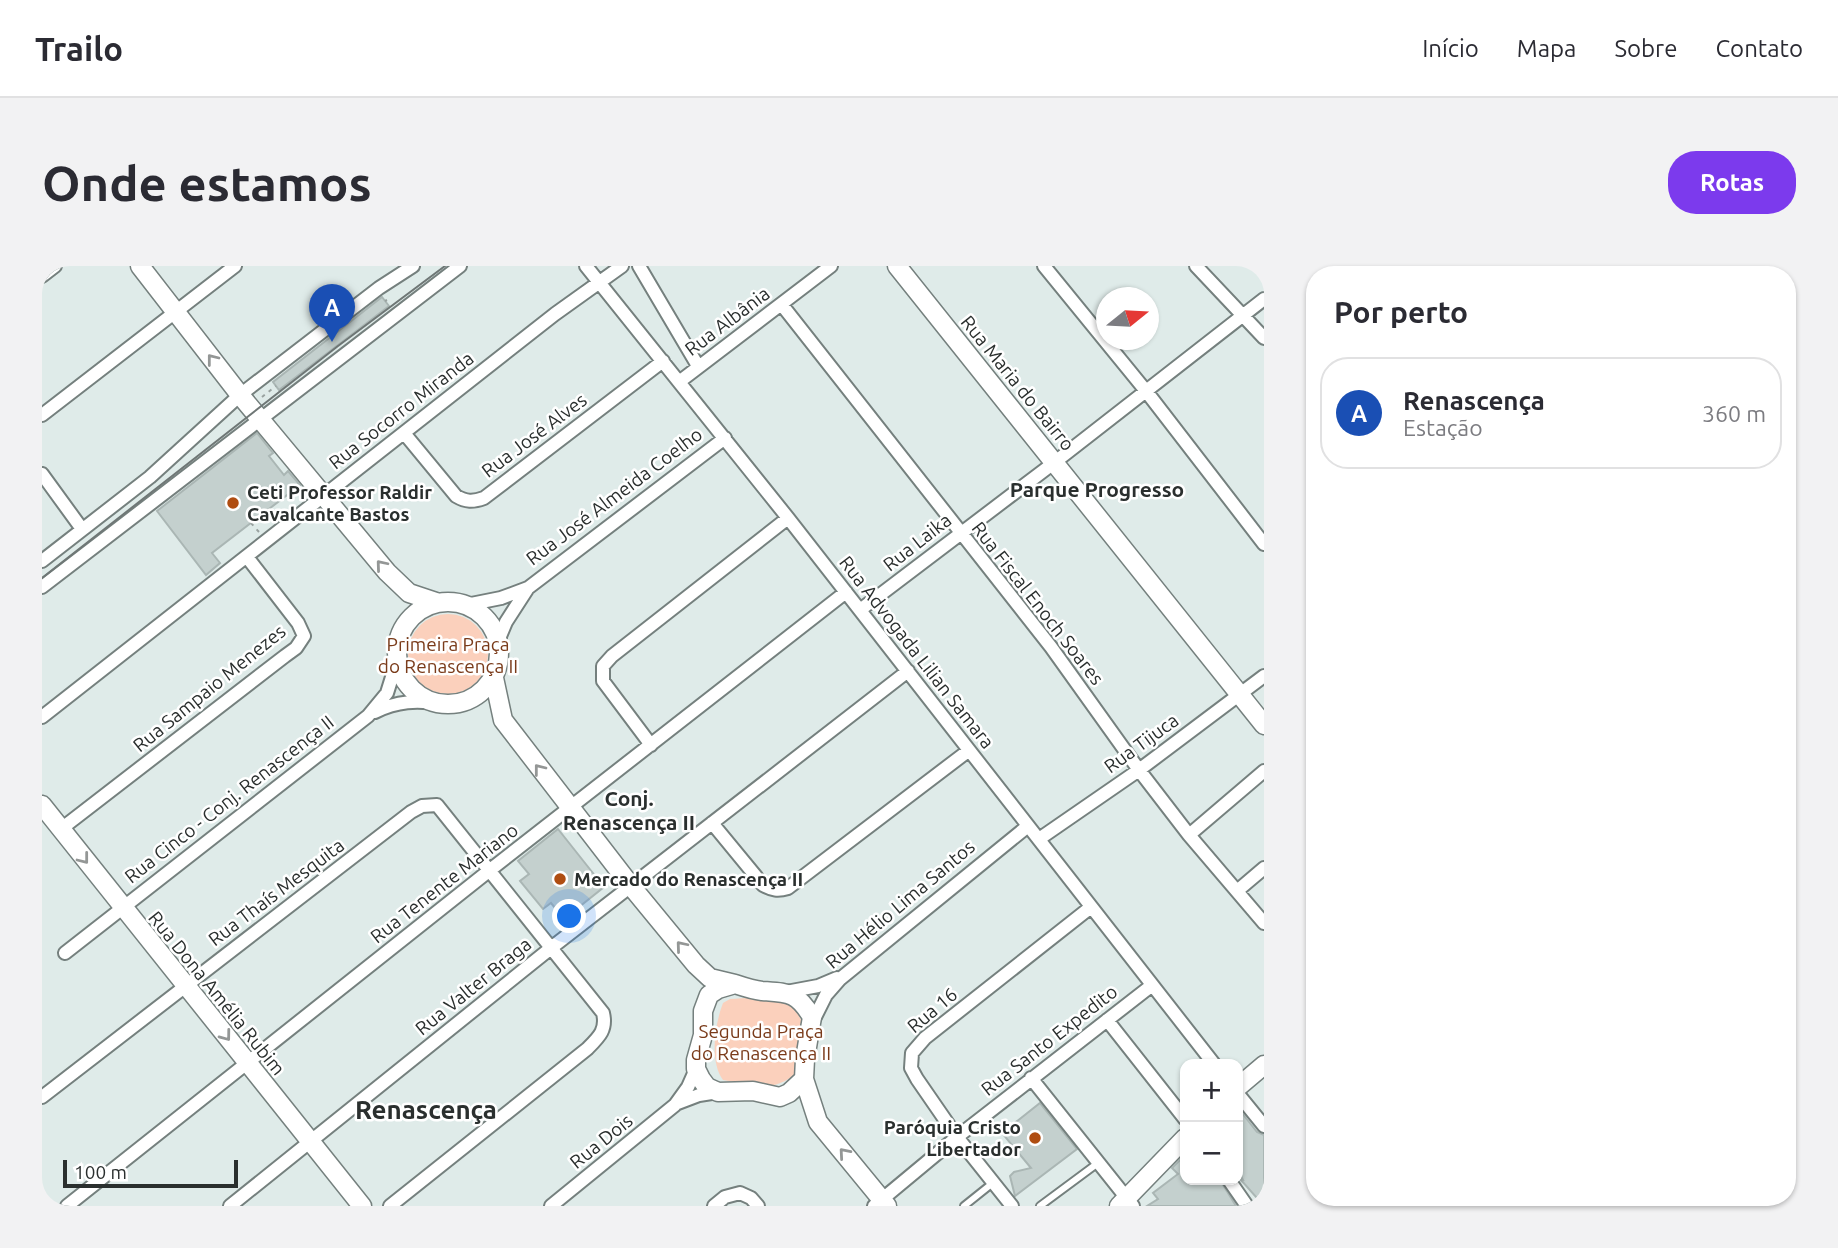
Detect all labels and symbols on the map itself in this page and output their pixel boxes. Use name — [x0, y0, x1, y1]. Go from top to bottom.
street label: Rua Albânia — [680, 282, 774, 360]
pin: A — [309, 284, 355, 342]
north arrow — [1096, 287, 1159, 350]
street label: Rua Maria do Bairro — [957, 311, 1079, 455]
street label: Rua Socorro Miranda — [324, 347, 478, 473]
one-way arrow — [208, 354, 220, 367]
street label: Rua José Alves — [477, 388, 591, 482]
street label: Rua José Almeida Coelho — [522, 423, 706, 569]
district label: Parque Progresso — [1010, 477, 1184, 501]
place label: Ceti Professor Raldir Cavalcante Bastos — [247, 481, 432, 525]
marker: Ceti Professor Raldir Cavalcante Bastos — [225, 495, 241, 511]
street label: Rua Laika — [879, 509, 955, 575]
street label: Rua Fiscal Enoch Soares — [967, 517, 1109, 689]
street label: Rua Advogada Lilian Samara — [835, 551, 999, 753]
one-way arrow — [377, 560, 389, 573]
street label: Rua Sampaio Menezes — [128, 620, 290, 756]
park label: Primeira Praça do Renascença II — [378, 633, 518, 677]
street label: Rua Tijuca — [1100, 709, 1182, 777]
street label: Rua Cinco - Conj. Renascença II — [120, 711, 338, 887]
one-way arrow — [535, 764, 548, 776]
district label: Conj. Renascença II — [563, 786, 695, 834]
street label: Rua Tenente Mariano — [366, 819, 522, 947]
street label: Rua Thaís Mesquita — [204, 834, 348, 950]
street label: Rua Hélio Lima Santos — [821, 835, 979, 973]
one-way arrow — [75, 851, 88, 863]
place label: Mercado do Renascença II — [574, 868, 803, 890]
marker: Mercado do Renascença II — [552, 871, 568, 887]
your location — [552, 899, 586, 933]
street label: Rua Dona Amélia Rubim — [144, 907, 290, 1079]
street label: Rua Valter Braga — [411, 933, 535, 1039]
one-way arrow — [677, 942, 689, 955]
street label: Rua Santo Expedito — [977, 980, 1121, 1100]
street label: Rua 16 — [903, 983, 961, 1037]
park label: Segunda Praça do Renascença II — [691, 1020, 831, 1064]
one-way arrow — [218, 1029, 230, 1041]
district label: Renascença — [355, 1095, 497, 1125]
street label: Rua Dois — [565, 1109, 637, 1173]
place label: Paróquia Cristo Libertador — [884, 1116, 1021, 1160]
marker: Paróquia Cristo Libertador — [1027, 1130, 1043, 1146]
one-way arrow — [840, 1149, 852, 1162]
scale bar — [63, 1157, 238, 1189]

